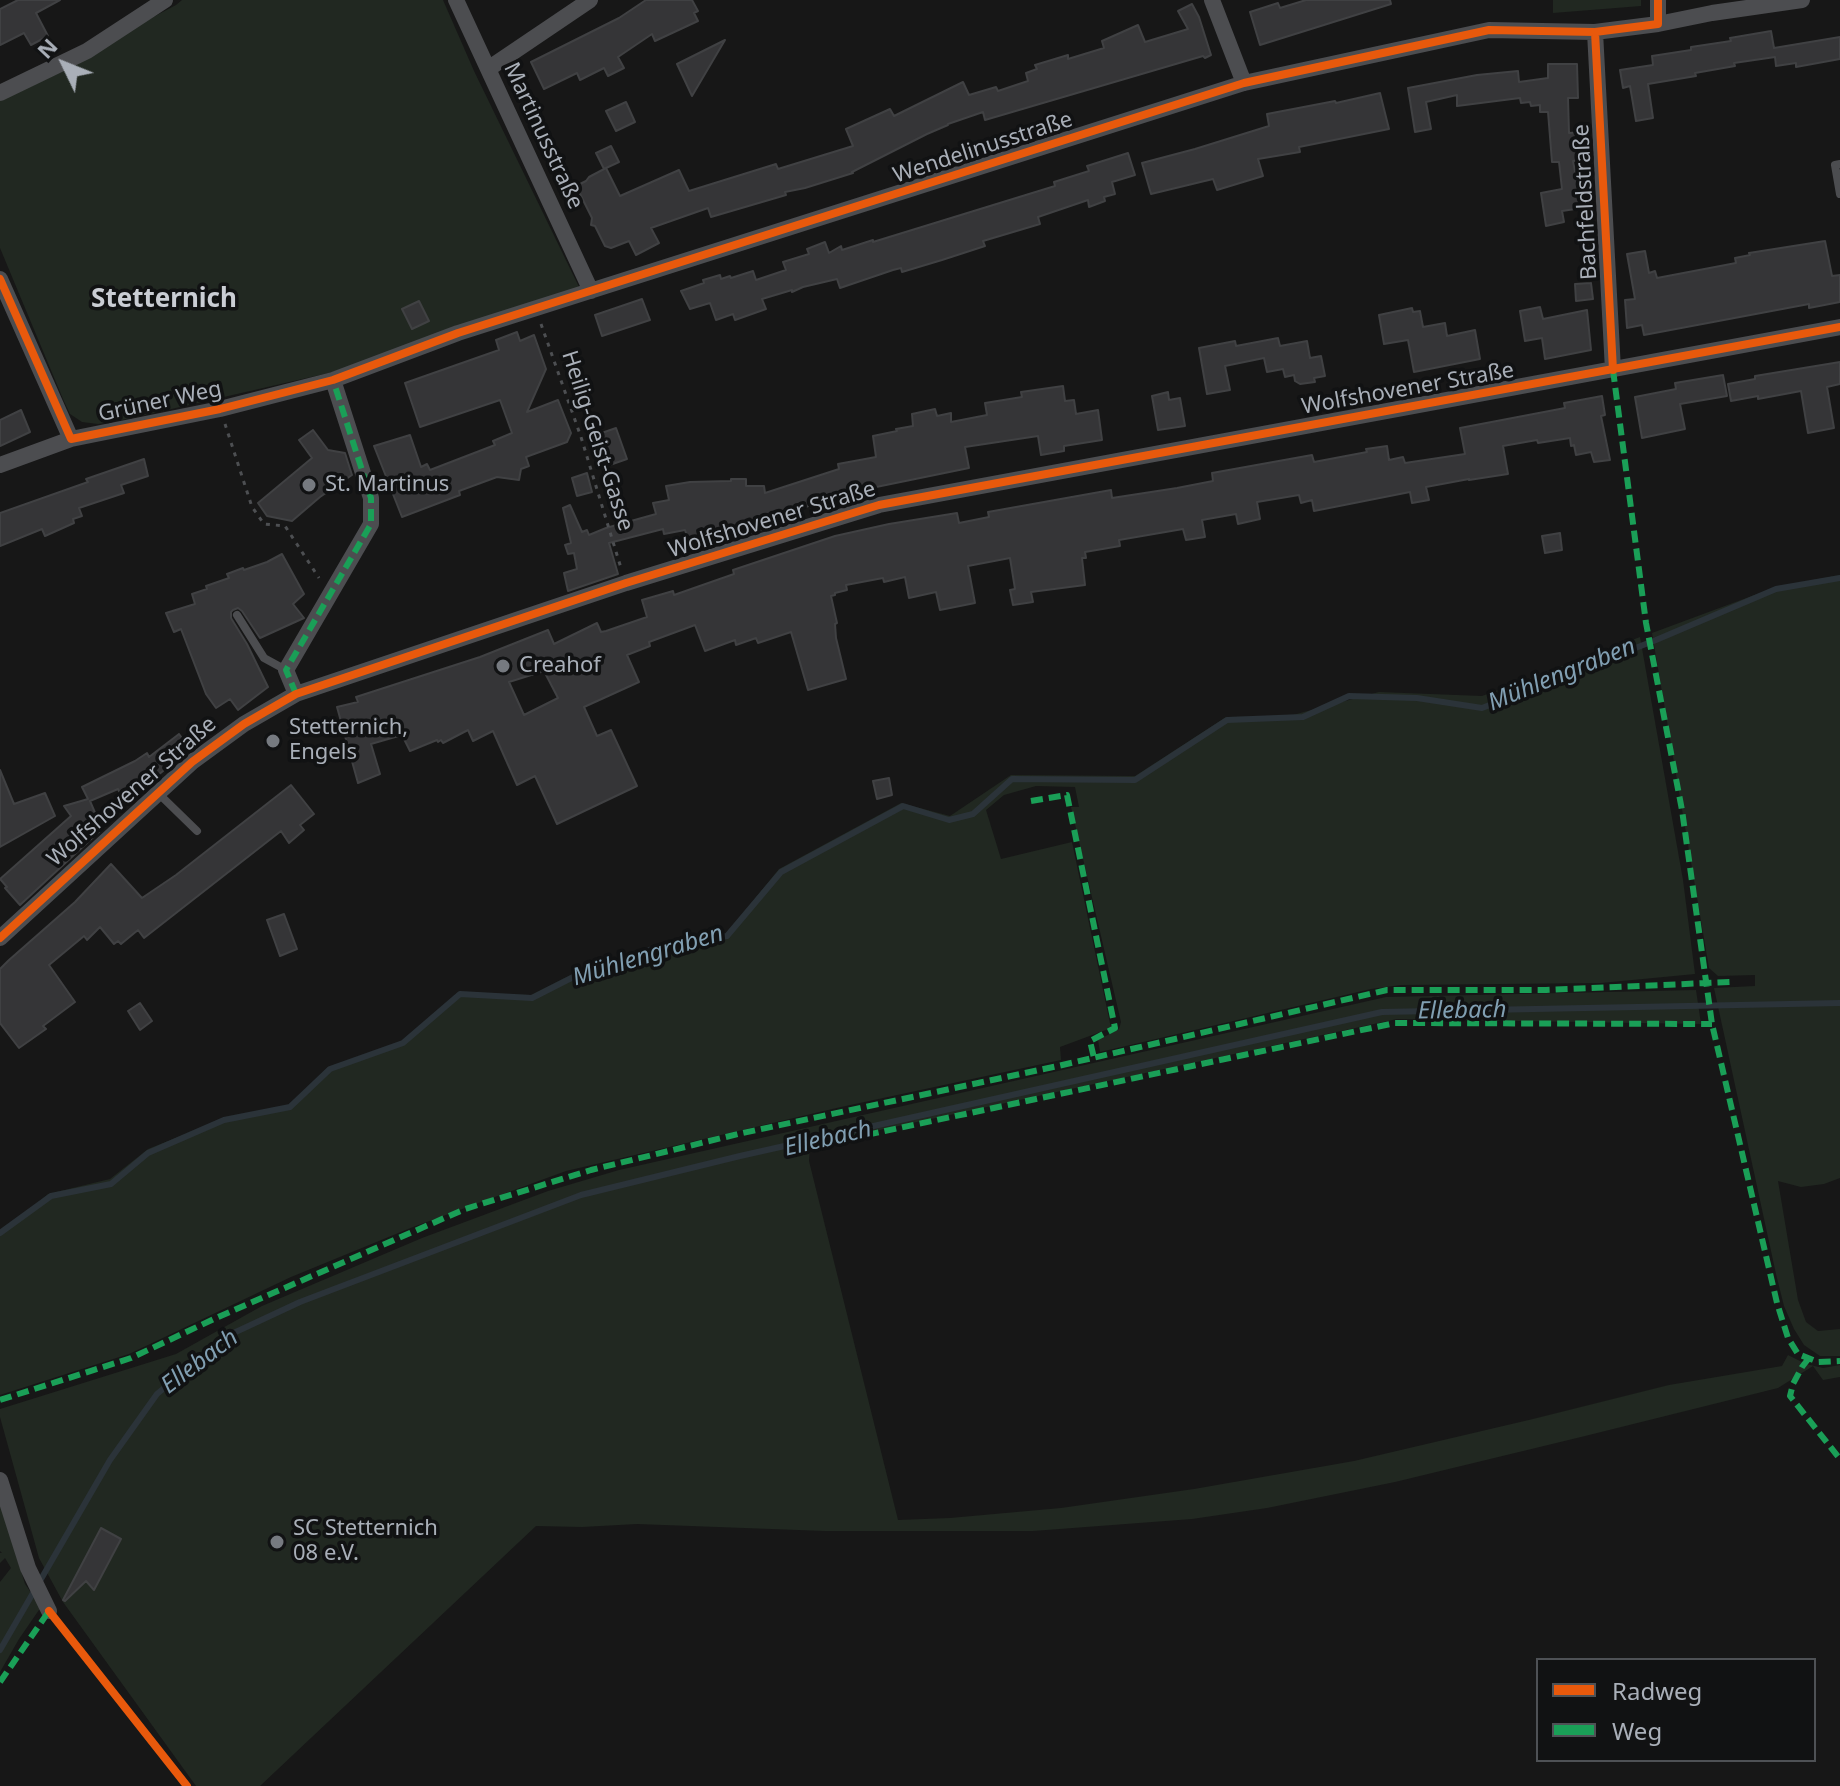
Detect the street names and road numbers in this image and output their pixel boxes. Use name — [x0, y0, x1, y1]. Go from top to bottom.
street label: Martinusstraße — [498, 59, 588, 213]
street label: Wendelinusstraße — [890, 107, 1076, 189]
street label: Bachfeldstraße — [1569, 124, 1603, 280]
street label: Heilig-Geist-Gasse — [555, 348, 639, 534]
street label: Wolfshovener Straße — [1300, 357, 1516, 421]
street label: Grüner Weg — [96, 376, 224, 428]
street label: Wolfshovener Straße — [665, 476, 879, 564]
street label: Wolfshovener Straße — [42, 711, 222, 873]

